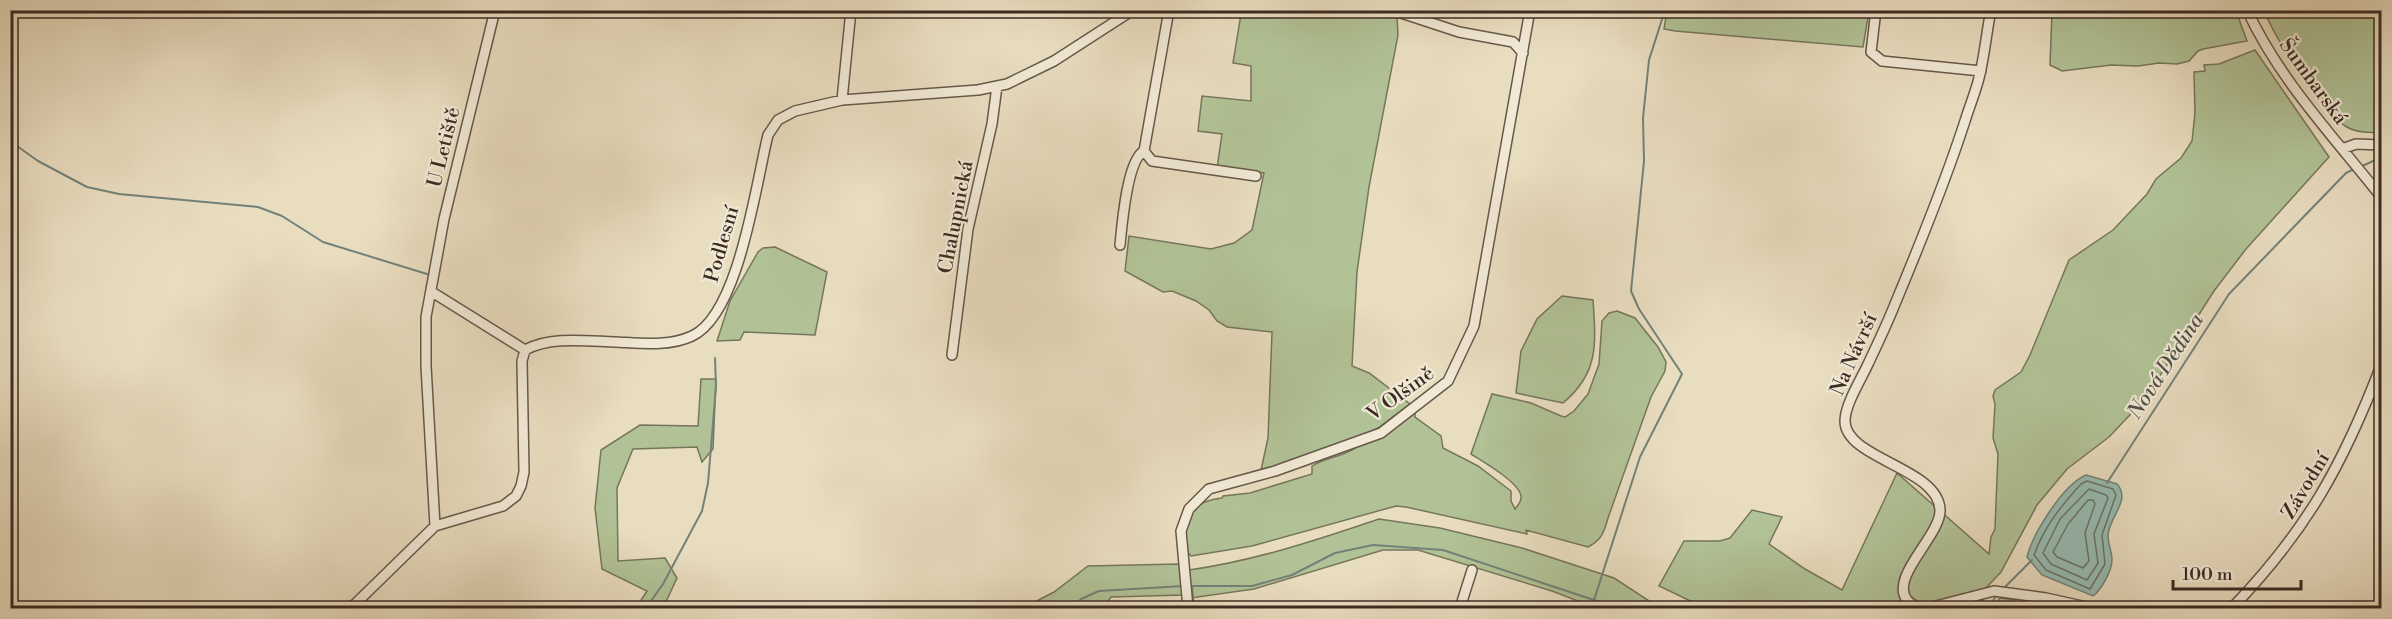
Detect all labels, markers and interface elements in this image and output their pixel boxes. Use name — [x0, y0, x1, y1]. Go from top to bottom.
street label: Šumbarská — [2273, 33, 2354, 131]
street label: U Letiště — [422, 105, 466, 190]
street label: Chalupnická — [933, 158, 980, 276]
street label: Podlesní — [700, 202, 746, 285]
street label: Na Návrší — [1825, 308, 1884, 400]
water label: Nová Dědina — [2122, 309, 2210, 425]
street label: V Olšině — [1361, 361, 1440, 428]
street label: Závodní — [2277, 447, 2337, 524]
scale bar — [2173, 553, 2300, 591]
text: 100 m — [2182, 563, 2233, 586]

